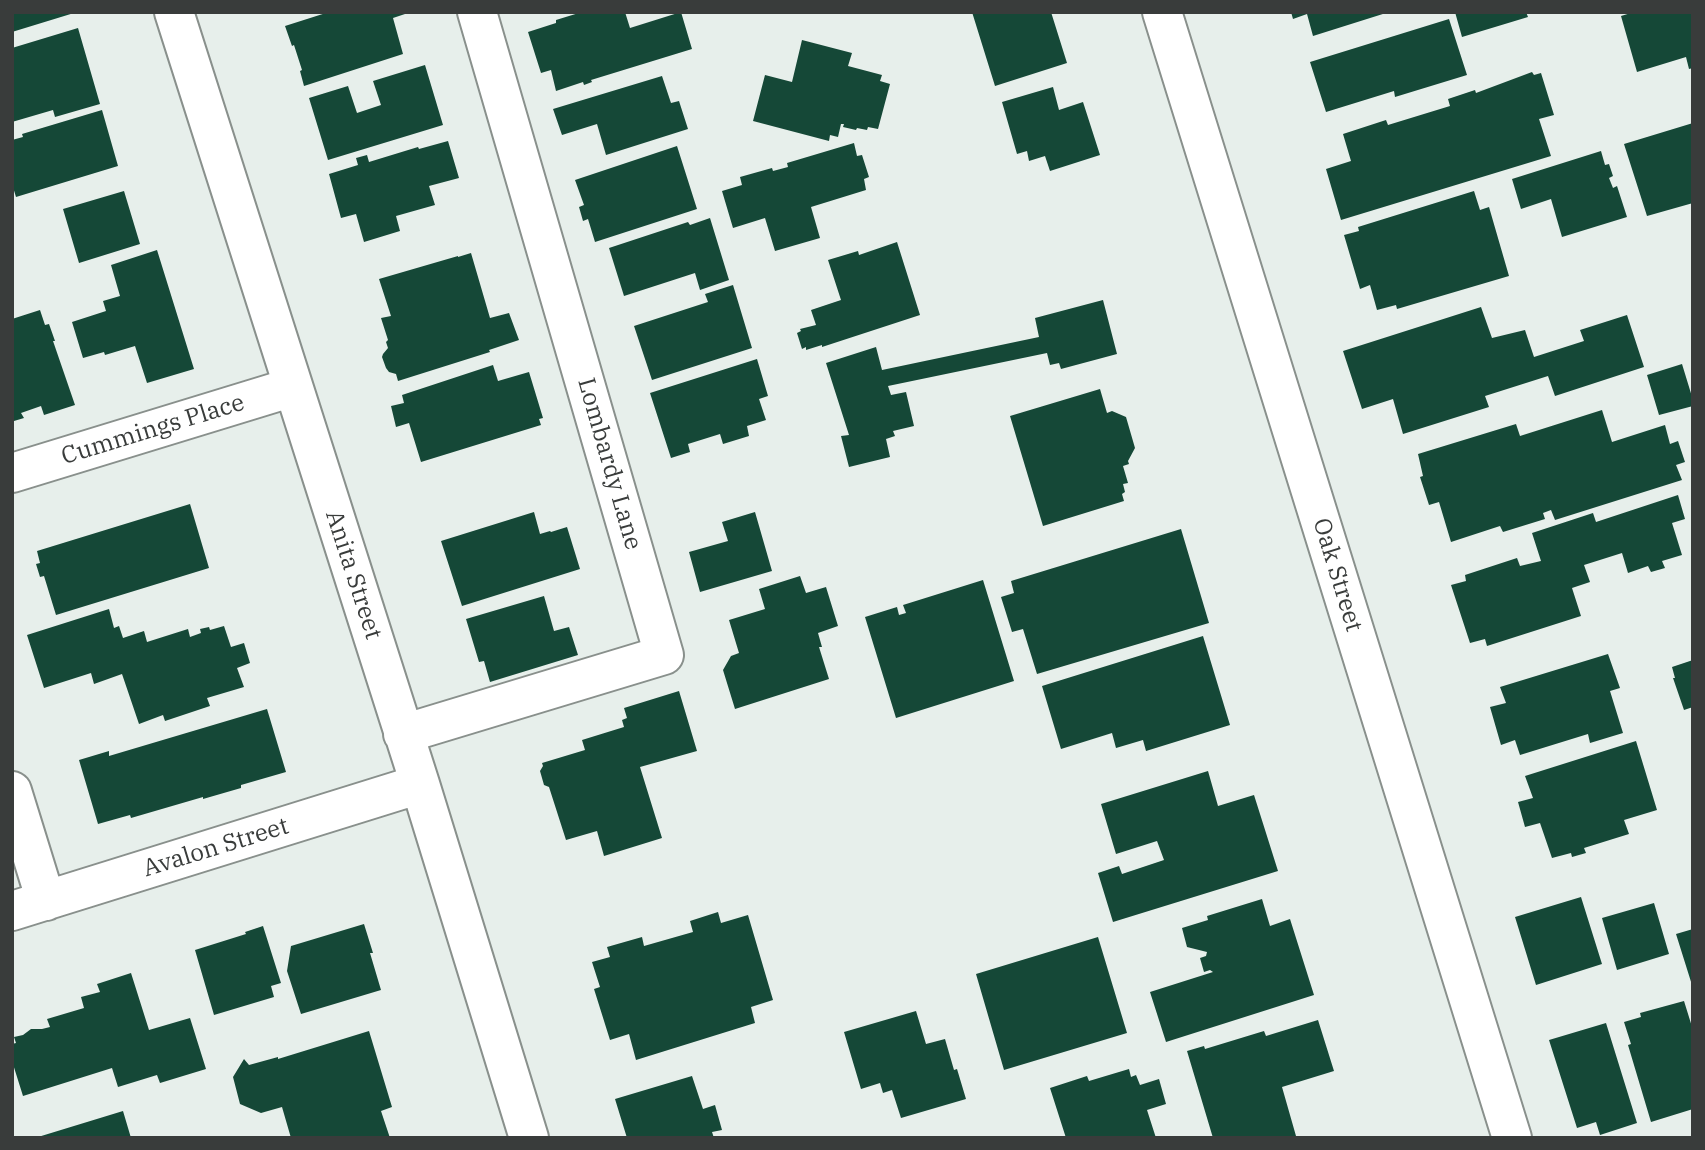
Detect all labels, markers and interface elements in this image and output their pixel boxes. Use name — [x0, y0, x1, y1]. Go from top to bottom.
street label: Lombardy Lane — [571, 375, 647, 553]
street label: Cummings Place — [58, 388, 248, 472]
street label: Anita Street — [319, 507, 387, 643]
street label: Oak Street — [1306, 515, 1368, 635]
street label: Avalon Street — [140, 812, 292, 884]

